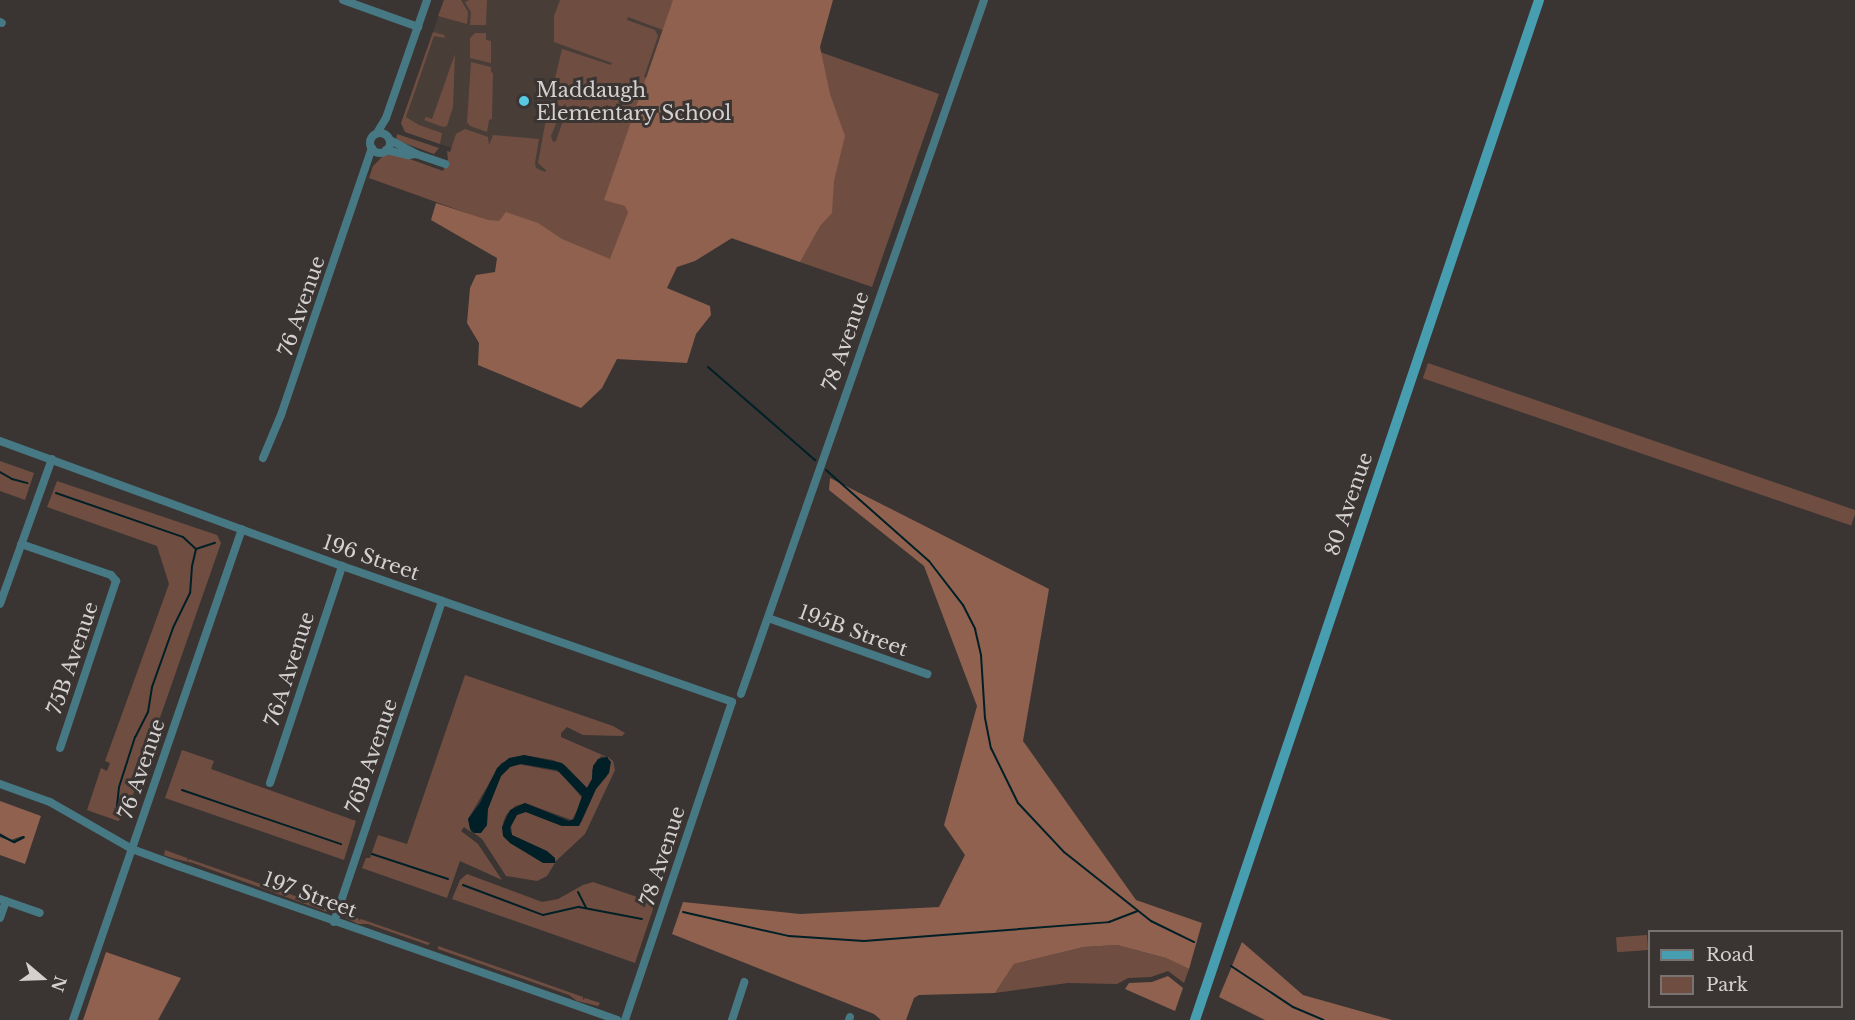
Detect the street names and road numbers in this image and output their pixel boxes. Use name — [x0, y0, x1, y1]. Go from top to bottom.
street label: 76 Avenue — [274, 253, 330, 359]
street label: 78 Avenue — [818, 288, 874, 394]
street label: 80 Avenue — [1320, 449, 1378, 559]
street label: 196 Street — [320, 530, 422, 586]
street label: 75B Avenue — [42, 598, 104, 718]
street label: 195B Street — [795, 600, 911, 662]
street label: 76A Avenue — [260, 608, 320, 730]
street label: 76B Avenue — [341, 695, 403, 817]
street label: 76 Avenue — [114, 716, 170, 822]
street label: 78 Avenue — [636, 803, 690, 909]
street label: 197 Street — [260, 867, 360, 923]

